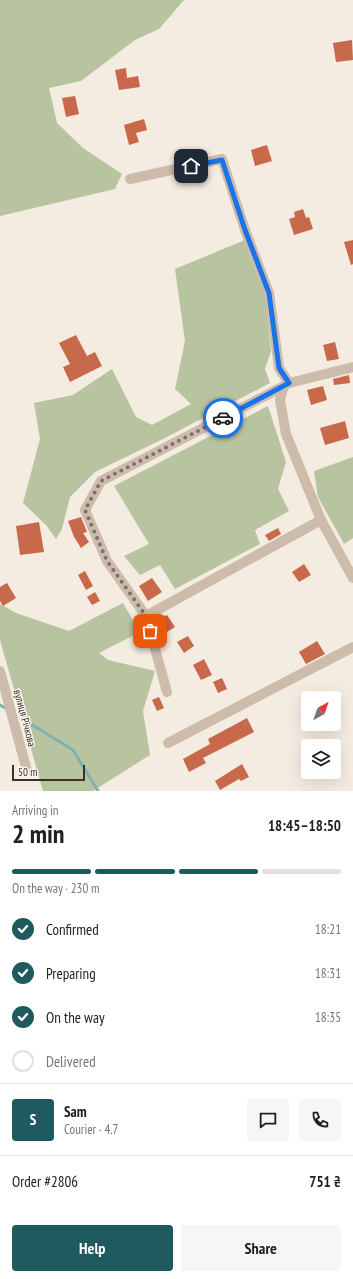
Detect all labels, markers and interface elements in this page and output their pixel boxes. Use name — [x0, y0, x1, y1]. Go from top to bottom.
pin — [174, 149, 208, 183]
icon: home — [180, 155, 202, 177]
courier — [203, 398, 243, 438]
icon: car — [212, 407, 234, 429]
pin — [133, 614, 167, 648]
icon: bag — [139, 620, 161, 642]
street label: вулиця Річкова — [11, 688, 39, 748]
north arrow — [301, 691, 341, 731]
map controls — [301, 691, 341, 779]
button: layers — [301, 739, 341, 779]
scale bar — [12, 763, 85, 782]
text: 50 m — [18, 765, 37, 779]
text: Arriving in — [12, 802, 59, 819]
text: 18:45–18:50 — [268, 816, 341, 835]
text: 2 min — [12, 817, 65, 850]
text: On the way · 230 m — [12, 880, 99, 897]
icon: check — [12, 918, 34, 940]
text: Confirmed — [46, 920, 99, 939]
text: 18:21 — [315, 921, 341, 938]
icon: check — [12, 962, 34, 984]
text: Preparing — [46, 964, 96, 983]
text: 18:31 — [315, 965, 341, 982]
icon: check — [12, 1006, 34, 1028]
text: On the way — [46, 1008, 105, 1027]
text: 18:35 — [315, 1009, 341, 1026]
text: Delivered — [46, 1052, 96, 1071]
button: chat — [247, 1099, 289, 1141]
button: phone — [299, 1099, 341, 1141]
text: Sam — [64, 1102, 87, 1121]
text: S — [30, 1110, 36, 1129]
text: Courier · 4.7 — [64, 1121, 118, 1138]
text: Order #2806 — [12, 1172, 78, 1191]
text: 751 ₴ — [309, 1172, 341, 1191]
button: Help — [12, 1225, 173, 1271]
button: Share — [181, 1225, 341, 1271]

